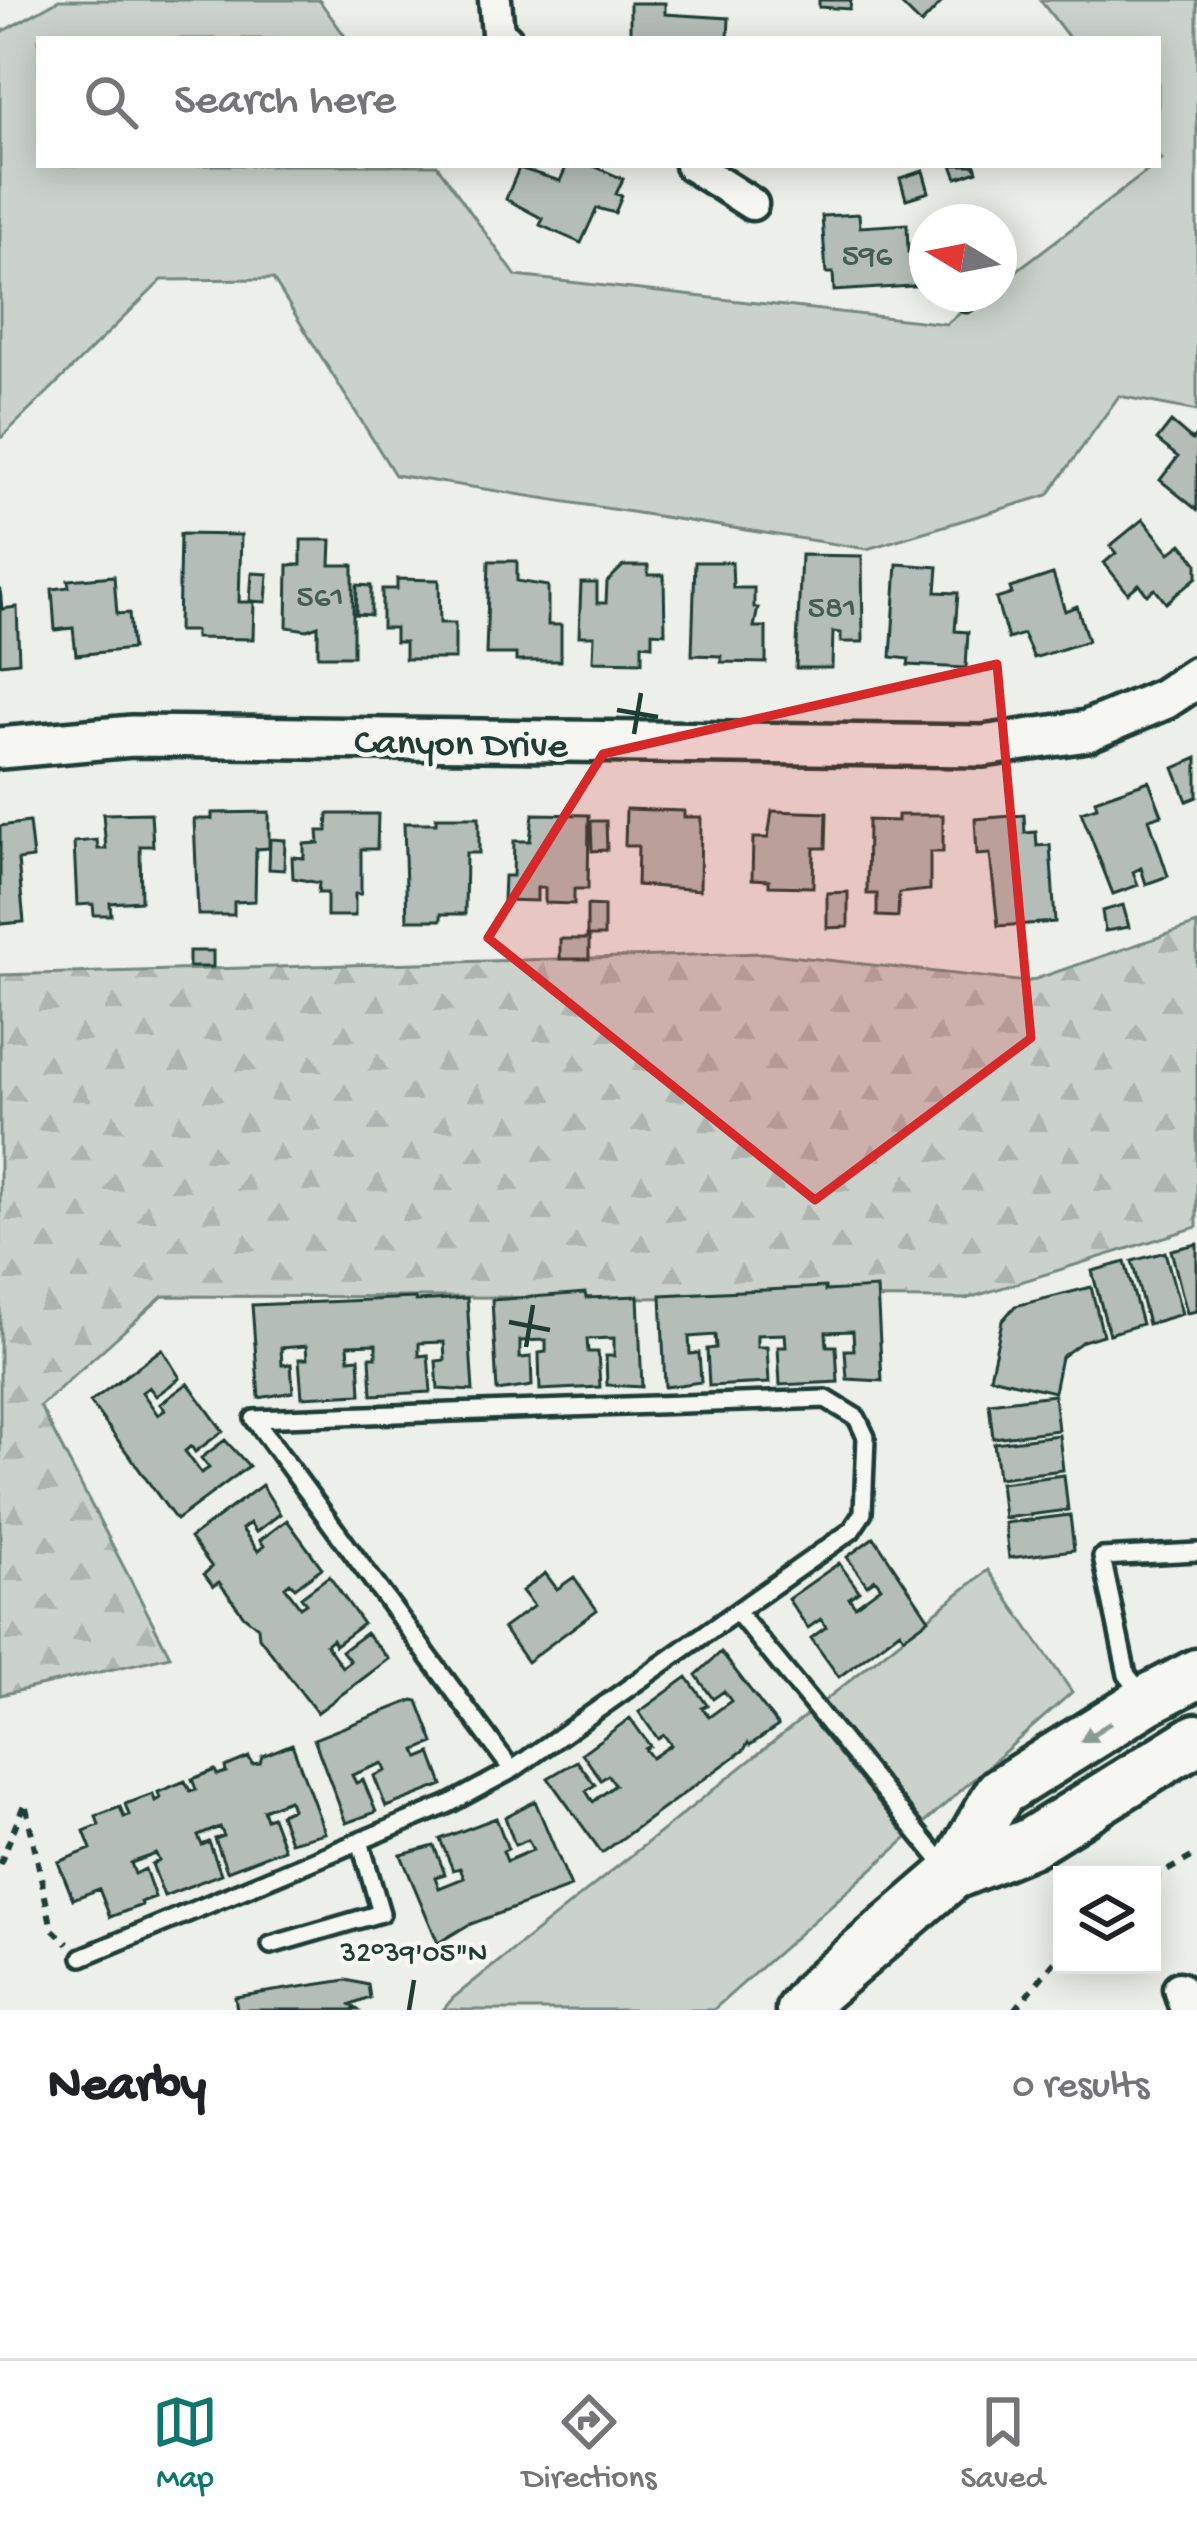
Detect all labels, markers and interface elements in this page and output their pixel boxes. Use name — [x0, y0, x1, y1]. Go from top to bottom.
search box — [36, 36, 1161, 168]
icon: search — [78, 69, 144, 135]
text: Search here — [174, 76, 396, 129]
north arrow — [909, 204, 1017, 312]
house number: 596 — [842, 239, 893, 277]
house number: 561 — [296, 580, 344, 618]
house number: 581 — [808, 591, 856, 629]
street label: Canyon Drive — [354, 722, 569, 772]
one-way arrow — [1079, 1721, 1112, 1743]
map controls — [1053, 1866, 1161, 1974]
button: layers — [1053, 1866, 1161, 1974]
text: 32°39'05"N — [340, 1938, 487, 1973]
text: Nearby — [48, 2058, 206, 2118]
text: 0 results — [1012, 2065, 1149, 2111]
tab: Map — [152, 2389, 218, 2499]
tab: Directions — [522, 2389, 656, 2499]
tab: Saved — [960, 2389, 1045, 2499]

